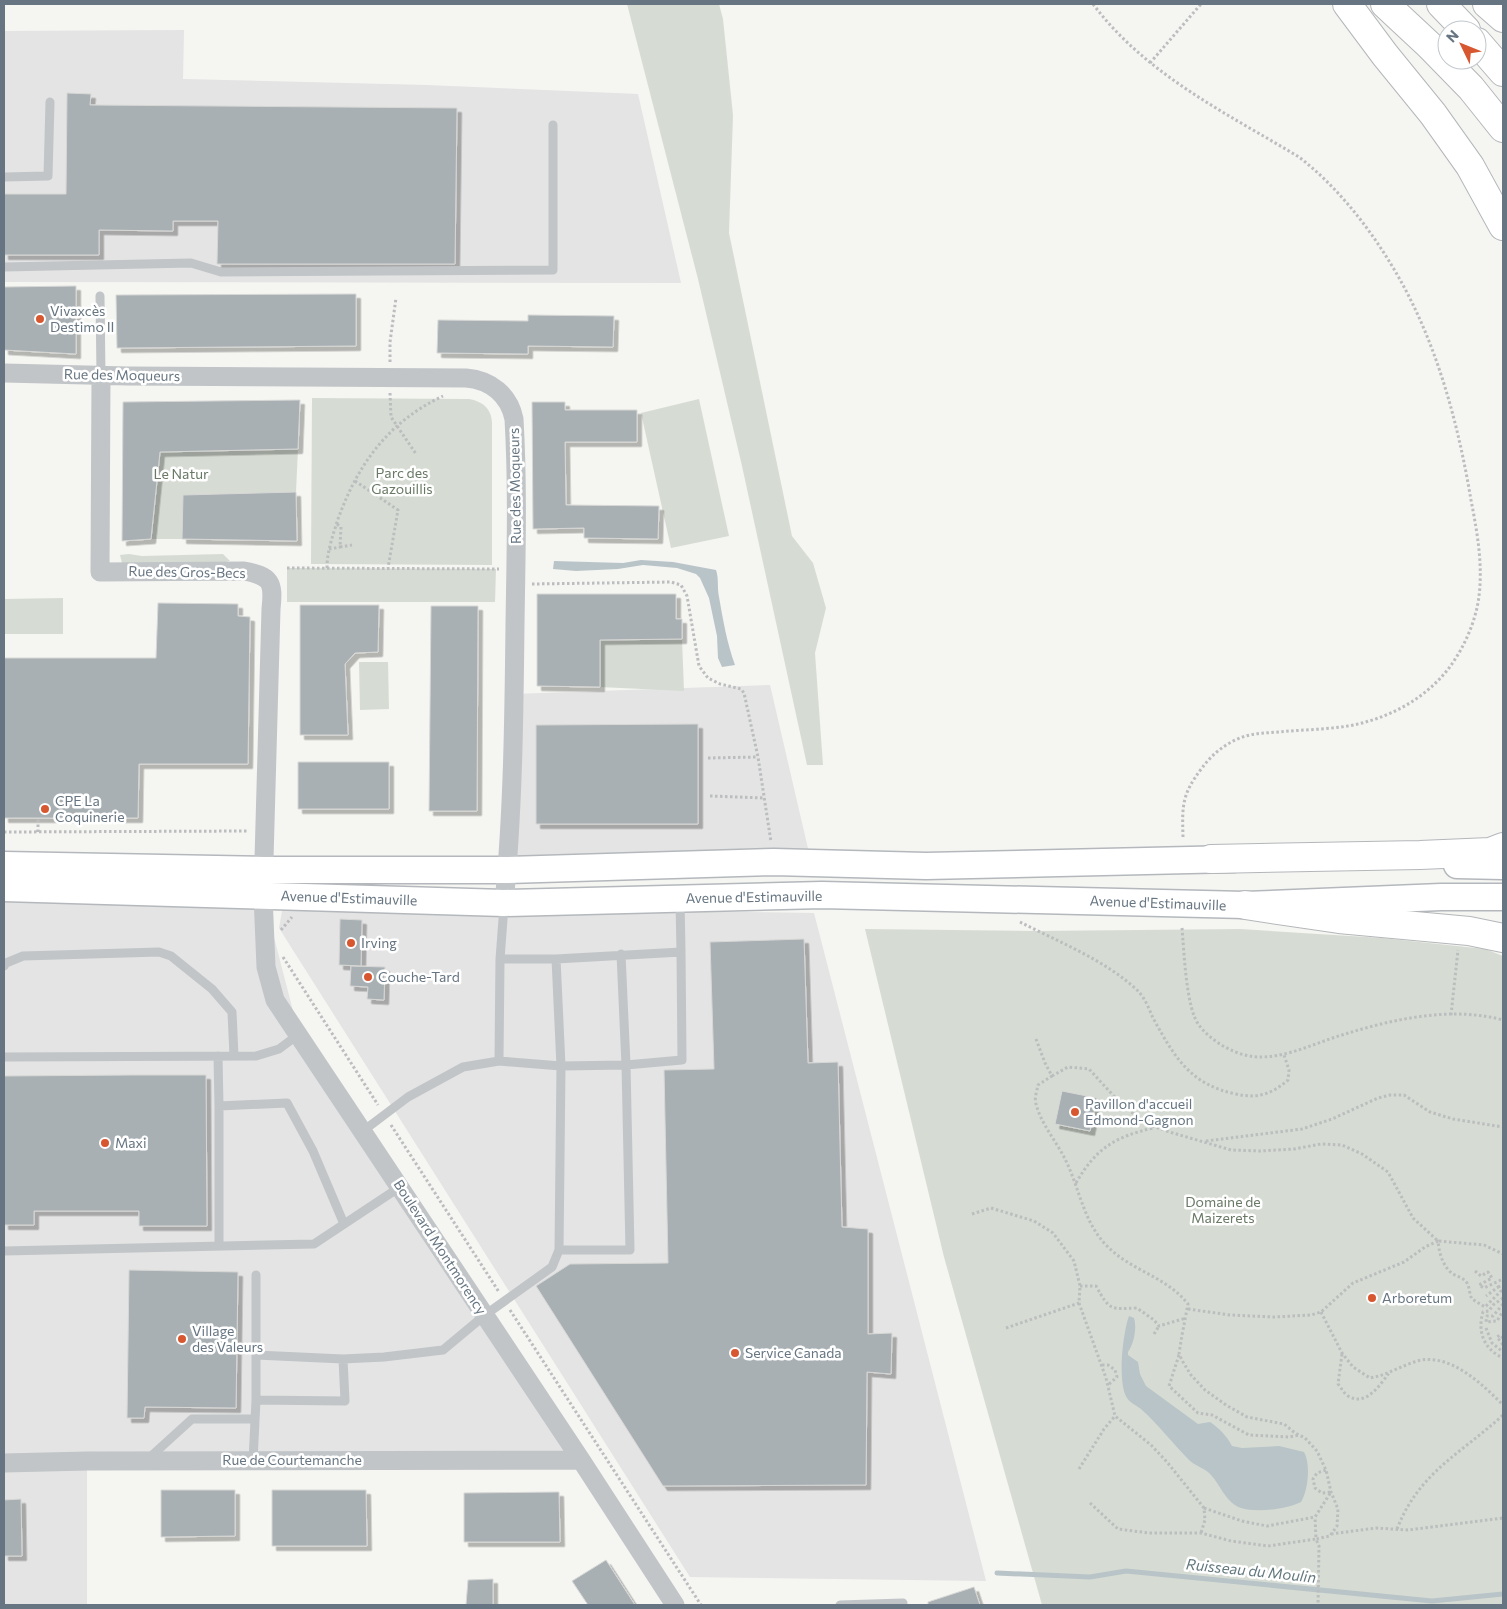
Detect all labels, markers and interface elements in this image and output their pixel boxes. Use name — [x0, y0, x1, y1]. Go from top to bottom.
north arrow — [1437, 20, 1487, 70]
text: N — [1442, 26, 1462, 45]
place label: Vivaxcès Destimo II — [50, 302, 114, 335]
marker: Vivaxcès Destimo II — [34, 313, 46, 325]
street label: Rue des Moqueurs — [64, 365, 180, 384]
street label: Rue des Moqueurs — [505, 428, 524, 544]
park label: Parc des Gazouillis — [371, 464, 433, 497]
park label: Le Natur — [153, 465, 209, 482]
street label: Rue des Gros-Becs — [128, 562, 246, 581]
place label: CPE La Coquinerie — [55, 792, 125, 825]
marker: CPE La Coquinerie — [39, 803, 51, 815]
street label: Avenue d'Estimauville — [280, 887, 418, 908]
street label: Avenue d'Estimauville — [685, 887, 823, 906]
street label: Avenue d'Estimauville — [1089, 892, 1227, 913]
place label: Irving — [361, 934, 397, 951]
marker: Irving — [345, 937, 357, 949]
place label: Couche-Tard — [378, 968, 460, 985]
marker: Couche-Tard — [362, 971, 374, 983]
place label: Pavillon d'accueil Edmond-Gagnon — [1085, 1095, 1194, 1128]
marker: Pavillon d'accueil Edmond-Gagnon — [1069, 1106, 1081, 1118]
place label: Maxi — [115, 1134, 147, 1151]
marker: Maxi — [99, 1137, 111, 1149]
street label: Boulevard Montmorency — [390, 1176, 490, 1317]
park label: Domaine de Maizerets — [1185, 1193, 1261, 1226]
place label: Arboretum — [1382, 1289, 1452, 1306]
marker: Arboretum — [1366, 1292, 1378, 1304]
place label: Village des Valeurs — [192, 1322, 263, 1355]
marker: Village des Valeurs — [176, 1333, 188, 1345]
place label: Service Canada — [745, 1344, 842, 1361]
marker: Service Canada — [729, 1347, 741, 1359]
street label: Rue de Courtemanche — [222, 1451, 362, 1468]
water label: Ruisseau du Moulin — [1185, 1554, 1317, 1586]

